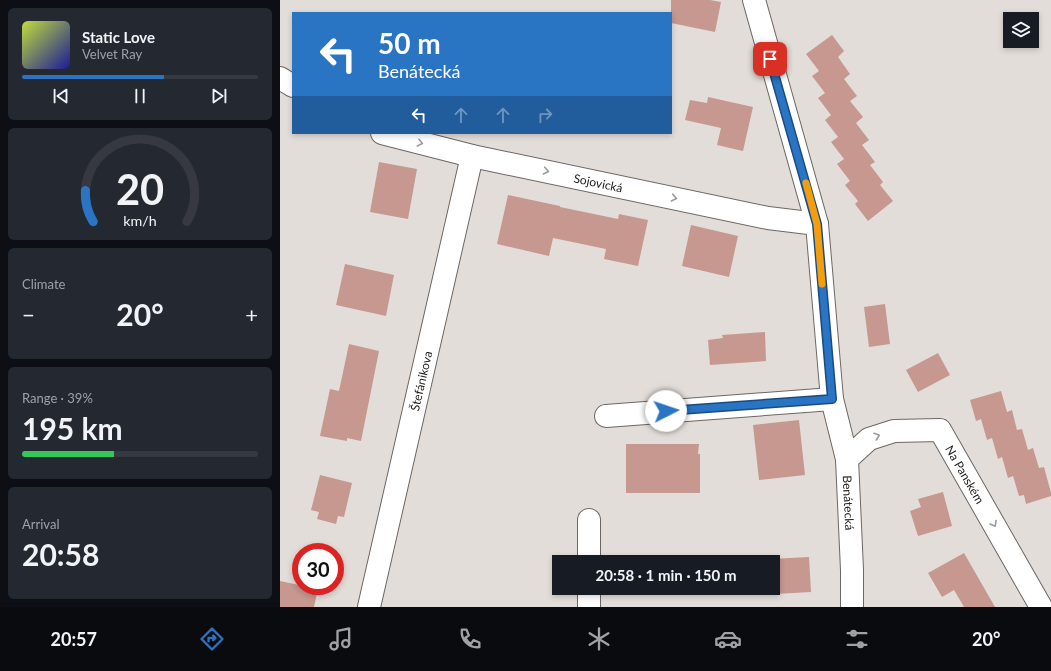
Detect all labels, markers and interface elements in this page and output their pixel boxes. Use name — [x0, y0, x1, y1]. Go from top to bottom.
map controls — [1003, 12, 1039, 48]
button: layers — [1003, 12, 1039, 48]
text: 50 m — [378, 26, 441, 60]
text: Static Love — [82, 28, 155, 46]
icon: left — [312, 28, 364, 80]
pin — [753, 42, 787, 76]
text: Velvet Ray — [82, 46, 142, 62]
icon: arrive — [759, 48, 781, 70]
text: Benátecká — [378, 60, 460, 82]
icon: previous — [50, 85, 72, 107]
icon: pause — [129, 85, 151, 107]
icon: next — [208, 85, 230, 107]
icon: left — [408, 104, 430, 126]
icon: ahead — [450, 104, 472, 126]
icon: ahead — [492, 104, 514, 126]
icon: right — [534, 104, 556, 126]
one-way arrow — [416, 138, 423, 146]
text: 20 — [116, 163, 164, 213]
one-way arrow — [543, 167, 550, 175]
street label: Sojovická — [572, 170, 624, 195]
one-way arrow — [670, 193, 677, 202]
text: km/h — [123, 211, 157, 228]
text: Climate — [22, 276, 65, 292]
text: 20° — [116, 296, 164, 332]
text: − — [22, 301, 35, 328]
text: + — [245, 301, 258, 328]
street label: Štefánikova — [407, 349, 435, 412]
text: Range · 39% — [22, 390, 93, 406]
position arrow — [645, 390, 687, 432]
text: 195 km — [22, 410, 123, 446]
one-way arrow — [874, 432, 881, 441]
street label: Na Panském — [943, 442, 988, 506]
street label: Benátecká — [840, 475, 858, 531]
text: Arrival — [22, 516, 59, 532]
one-way arrow — [989, 520, 996, 527]
text: 20:58 — [22, 536, 99, 572]
speed limit sign: 30 — [292, 543, 344, 595]
text: 20:58 · 1 min · 150 m — [596, 566, 736, 584]
icon: directions — [198, 625, 226, 653]
icon: music — [327, 625, 355, 653]
icon: phone — [456, 625, 484, 653]
icon: climate — [585, 625, 613, 653]
icon: car — [714, 625, 742, 653]
icon: filters — [843, 625, 871, 653]
text: 20:57 — [51, 628, 97, 650]
text: 20° — [972, 628, 1000, 650]

